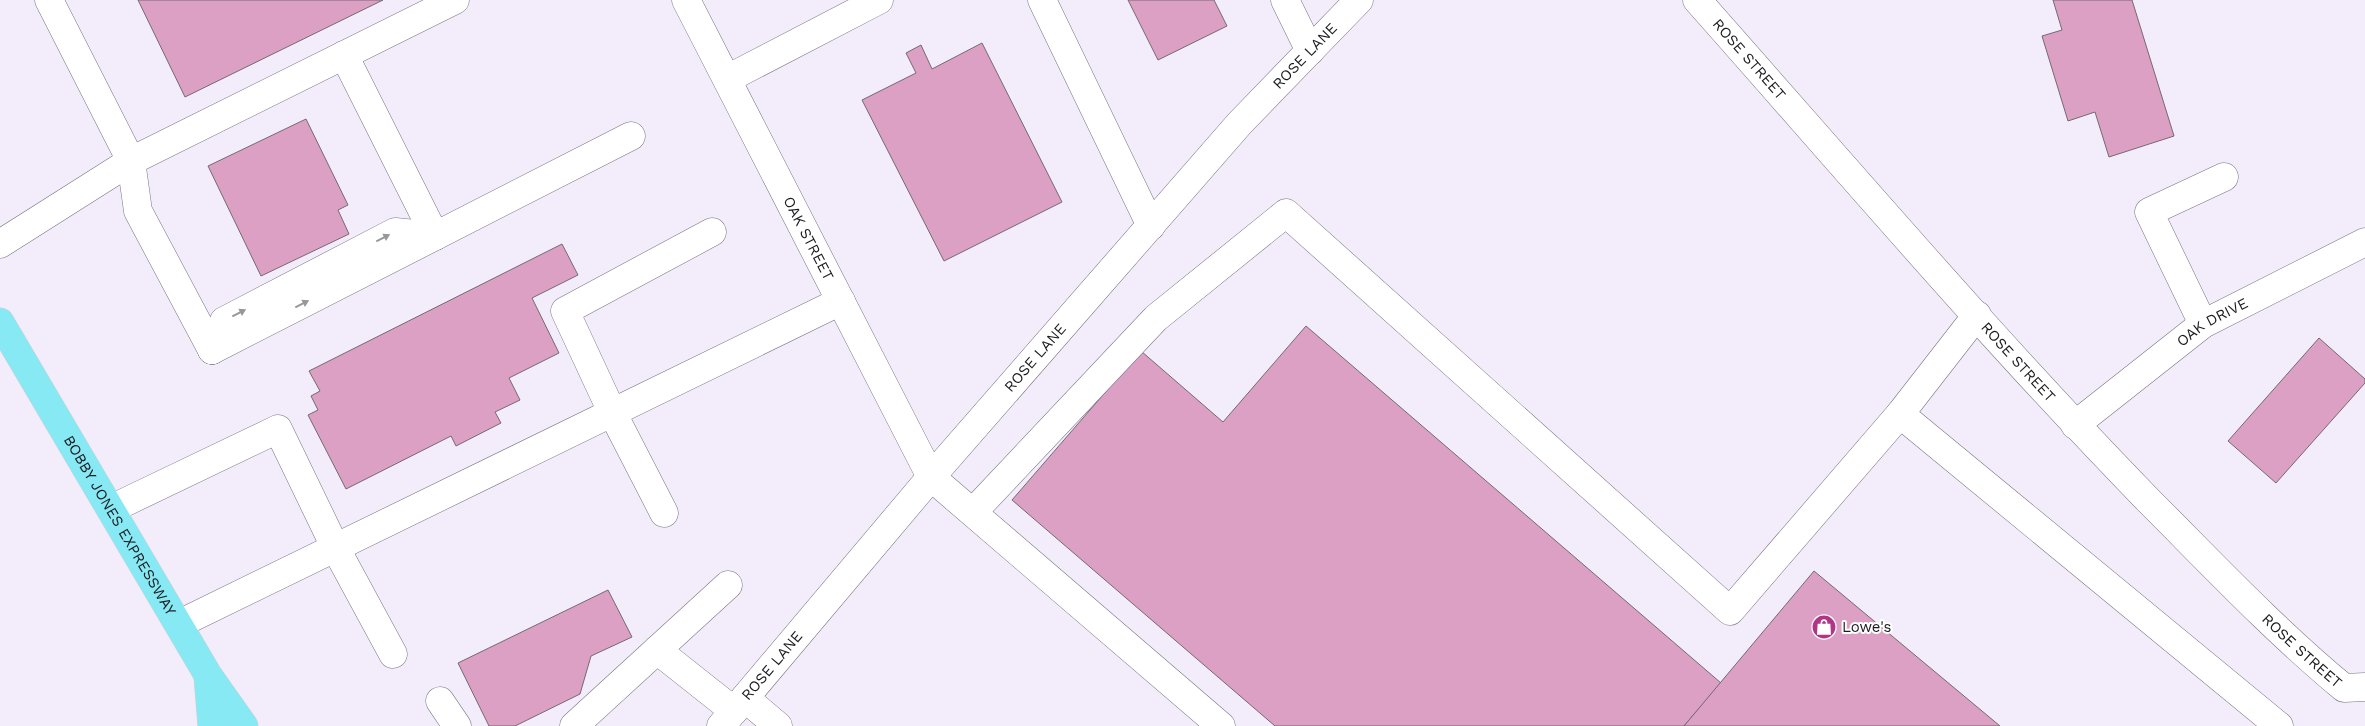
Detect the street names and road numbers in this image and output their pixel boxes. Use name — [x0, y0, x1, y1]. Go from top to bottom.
street label: ROSE STREET — [1709, 15, 1790, 103]
street label: ROSE LANE — [1269, 19, 1341, 93]
street label: OAK STREET — [779, 193, 837, 283]
street label: OAK DRIVE — [2173, 294, 2251, 350]
street label: ROSE STREET — [1977, 318, 2059, 406]
street label: ROSE LANE — [1000, 320, 1070, 396]
street label: BOBBY JONES EXPRESSWAY — [60, 432, 180, 619]
street label: ROSE STREET — [2258, 610, 2346, 692]
street label: ROSE LANE — [738, 627, 806, 704]

